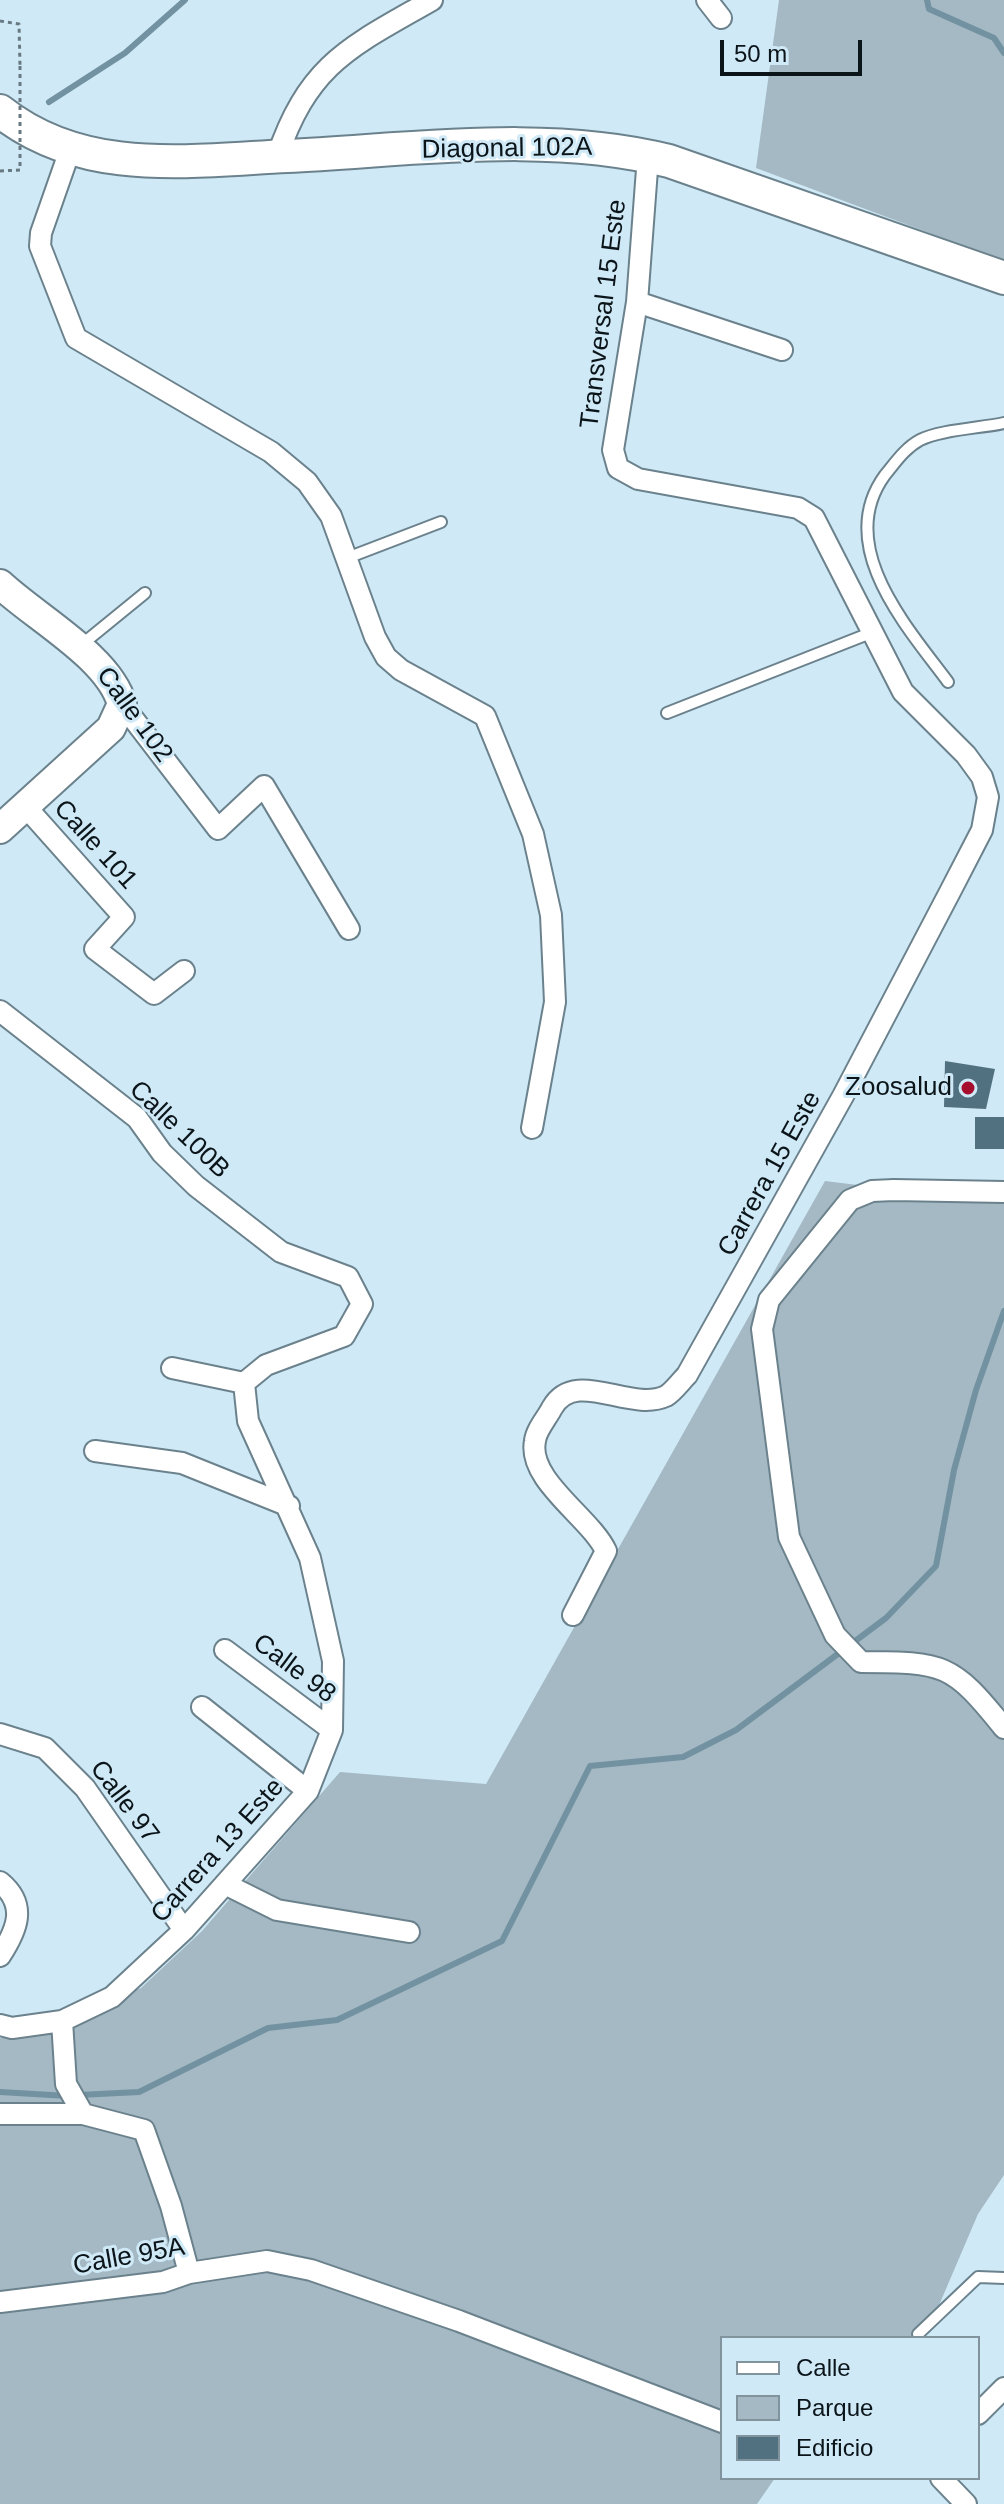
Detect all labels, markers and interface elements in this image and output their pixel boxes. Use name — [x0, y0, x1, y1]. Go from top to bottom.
scale bar — [724, 24, 866, 74]
text: 50 m — [734, 40, 787, 67]
street label: Diagonal 102A — [421, 132, 593, 166]
street label: Transversal 15 Este — [574, 198, 634, 430]
street label: Calle 102 — [89, 661, 179, 769]
street label: Calle 101 — [47, 794, 143, 896]
place label: Zoosalud — [845, 1072, 952, 1104]
street label: Calle 100B — [122, 1075, 236, 1185]
marker: Zoosalud — [959, 1079, 977, 1097]
street label: Carrera 15 Este — [712, 1086, 828, 1262]
street label: Calle 98 — [247, 1628, 341, 1710]
street label: Calle 97 — [83, 1755, 165, 1849]
street label: Carrera 13 Este — [145, 1772, 291, 1930]
street label: Calle 95A — [71, 2232, 187, 2282]
legend — [720, 2336, 980, 2480]
text: Calle — [796, 2354, 851, 2381]
text: Parque — [796, 2394, 873, 2421]
text: Edificio — [796, 2434, 873, 2461]

